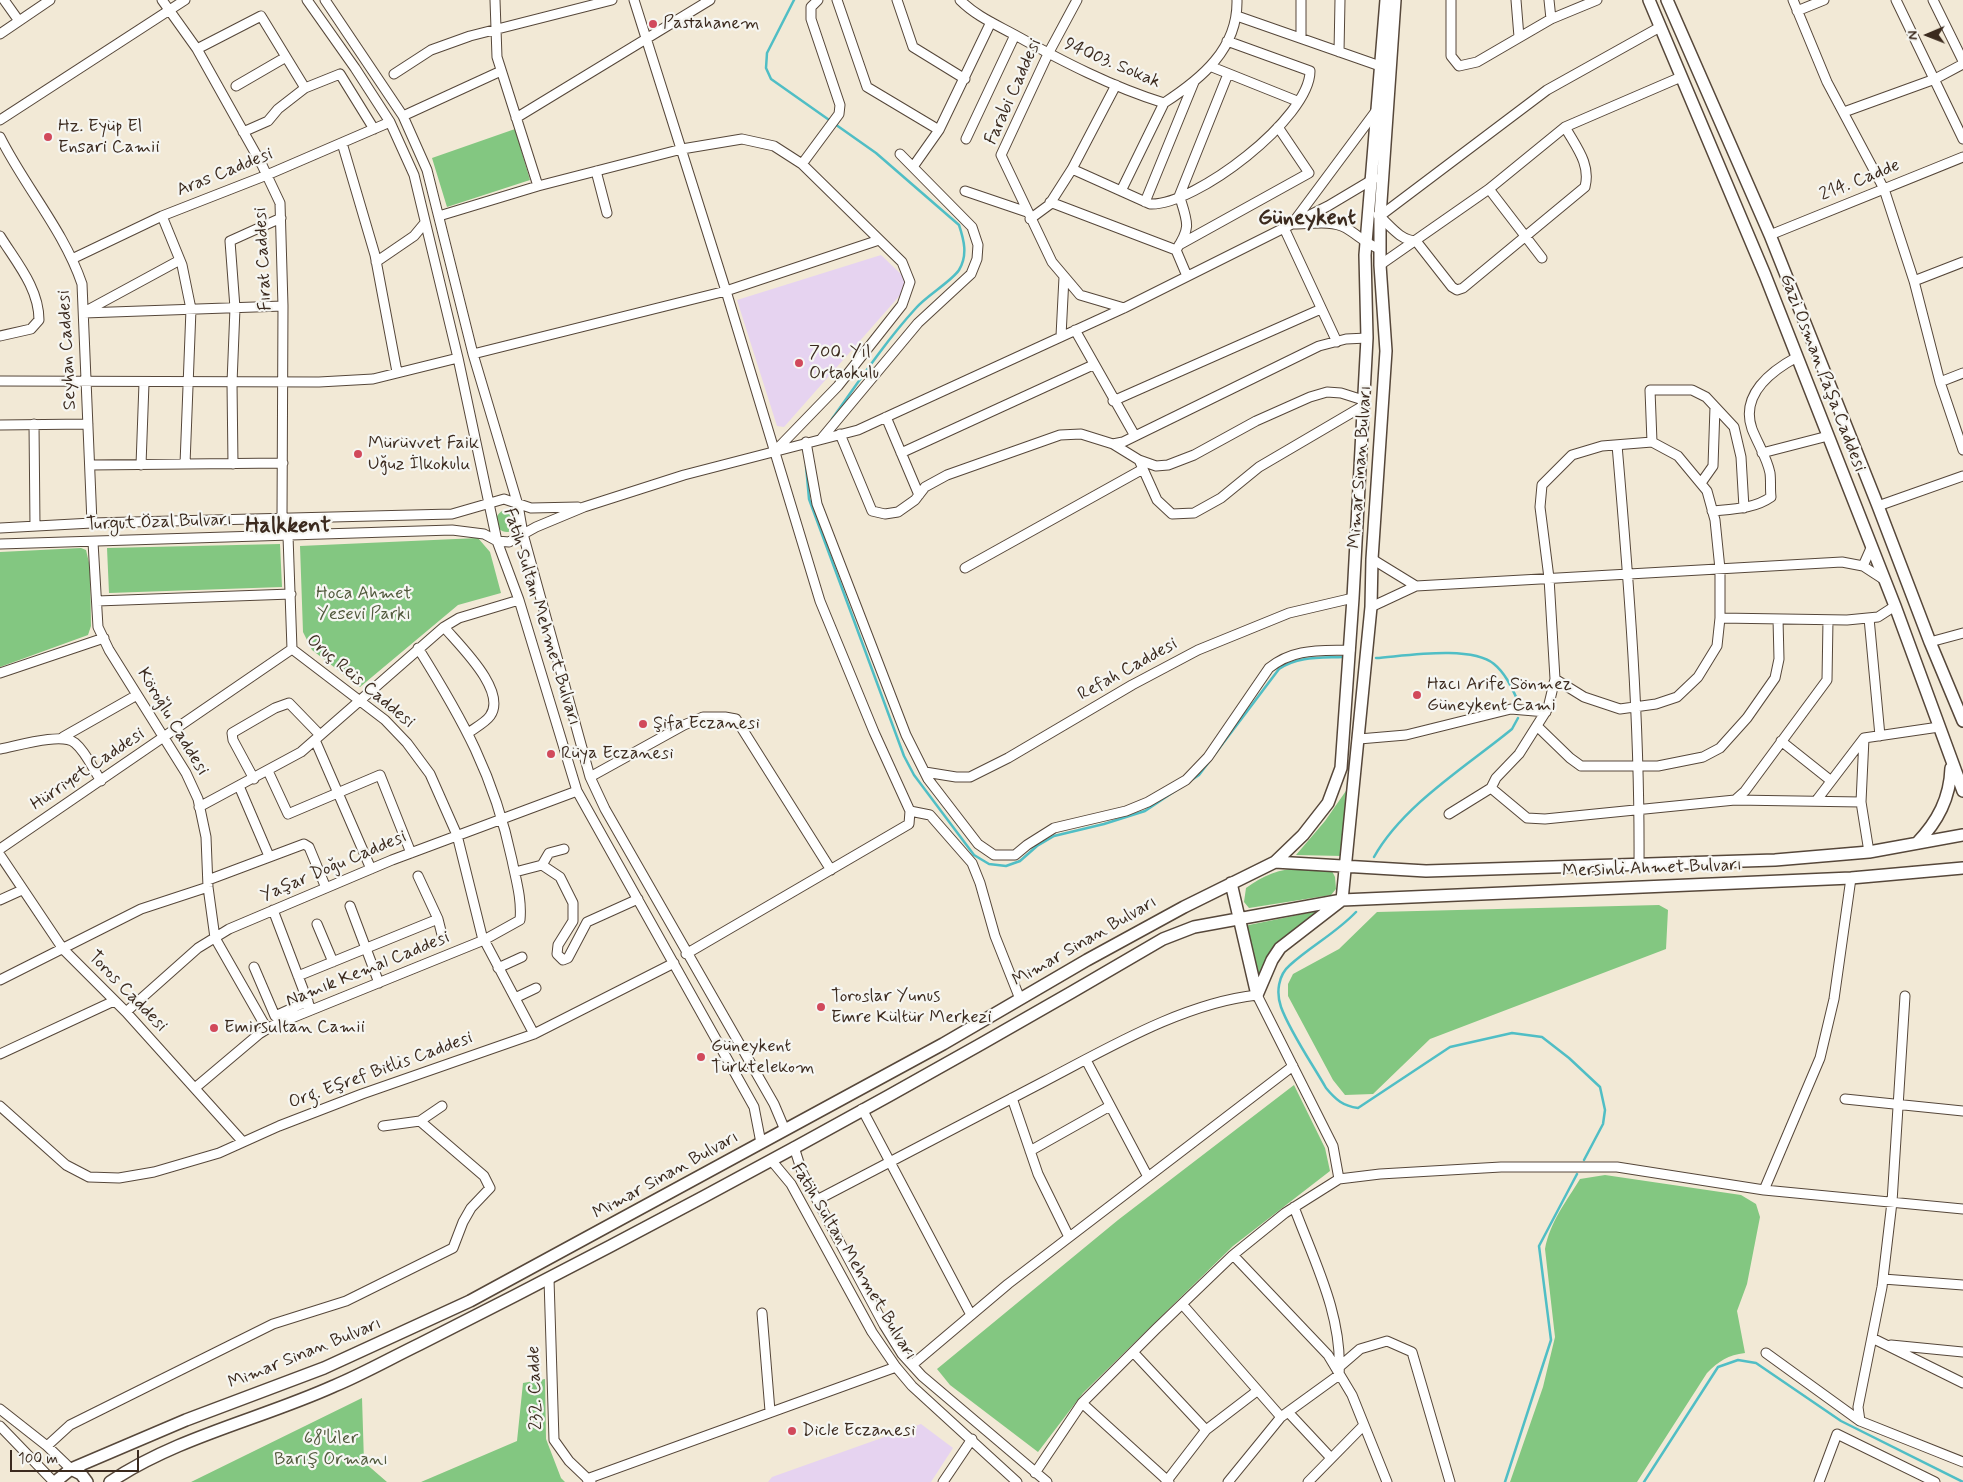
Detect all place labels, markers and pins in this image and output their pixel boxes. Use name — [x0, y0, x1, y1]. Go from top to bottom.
place label: Pastahanem — [663, 13, 760, 35]
marker: Pastahanem — [647, 18, 659, 30]
place label: Hz. Eyüp El Ensari Camii — [58, 116, 160, 158]
marker: Hz. Eyüp El Ensari Camii — [42, 131, 54, 143]
place label: 700. Yıl Ortaokulu — [809, 342, 879, 384]
marker: 700. Yıl Ortaokulu — [793, 357, 805, 369]
place label: Mürüvvet Faik Uğuz İlkokulu — [368, 433, 479, 476]
marker: Mürüvvet Faik Uğuz İlkokulu — [352, 448, 364, 460]
place label: Hacı Arife Sönmez Güneykent Cami — [1427, 674, 1572, 716]
marker: Hacı Arife Sönmez Güneykent Cami — [1411, 689, 1423, 701]
place label: Şifa Eczanesi — [653, 713, 760, 735]
marker: Şifa Eczanesi — [637, 718, 649, 730]
place label: Rüya Eczanesi — [561, 743, 674, 765]
marker: Rüya Eczanesi — [545, 748, 557, 760]
place label: Toroslar Yunus Emre Kültür Merkezi — [831, 986, 992, 1028]
marker: Toroslar Yunus Emre Kültür Merkezi — [815, 1001, 827, 1013]
place label: Emirsultan Camii — [224, 1017, 365, 1039]
marker: Emirsultan Camii — [208, 1022, 220, 1034]
place label: Güneykent Türktelekom — [711, 1036, 814, 1078]
marker: Güneykent Türktelekom — [695, 1051, 707, 1063]
place label: Dicle Eczanesi — [802, 1420, 915, 1442]
marker: Dicle Eczanesi — [786, 1425, 798, 1437]

